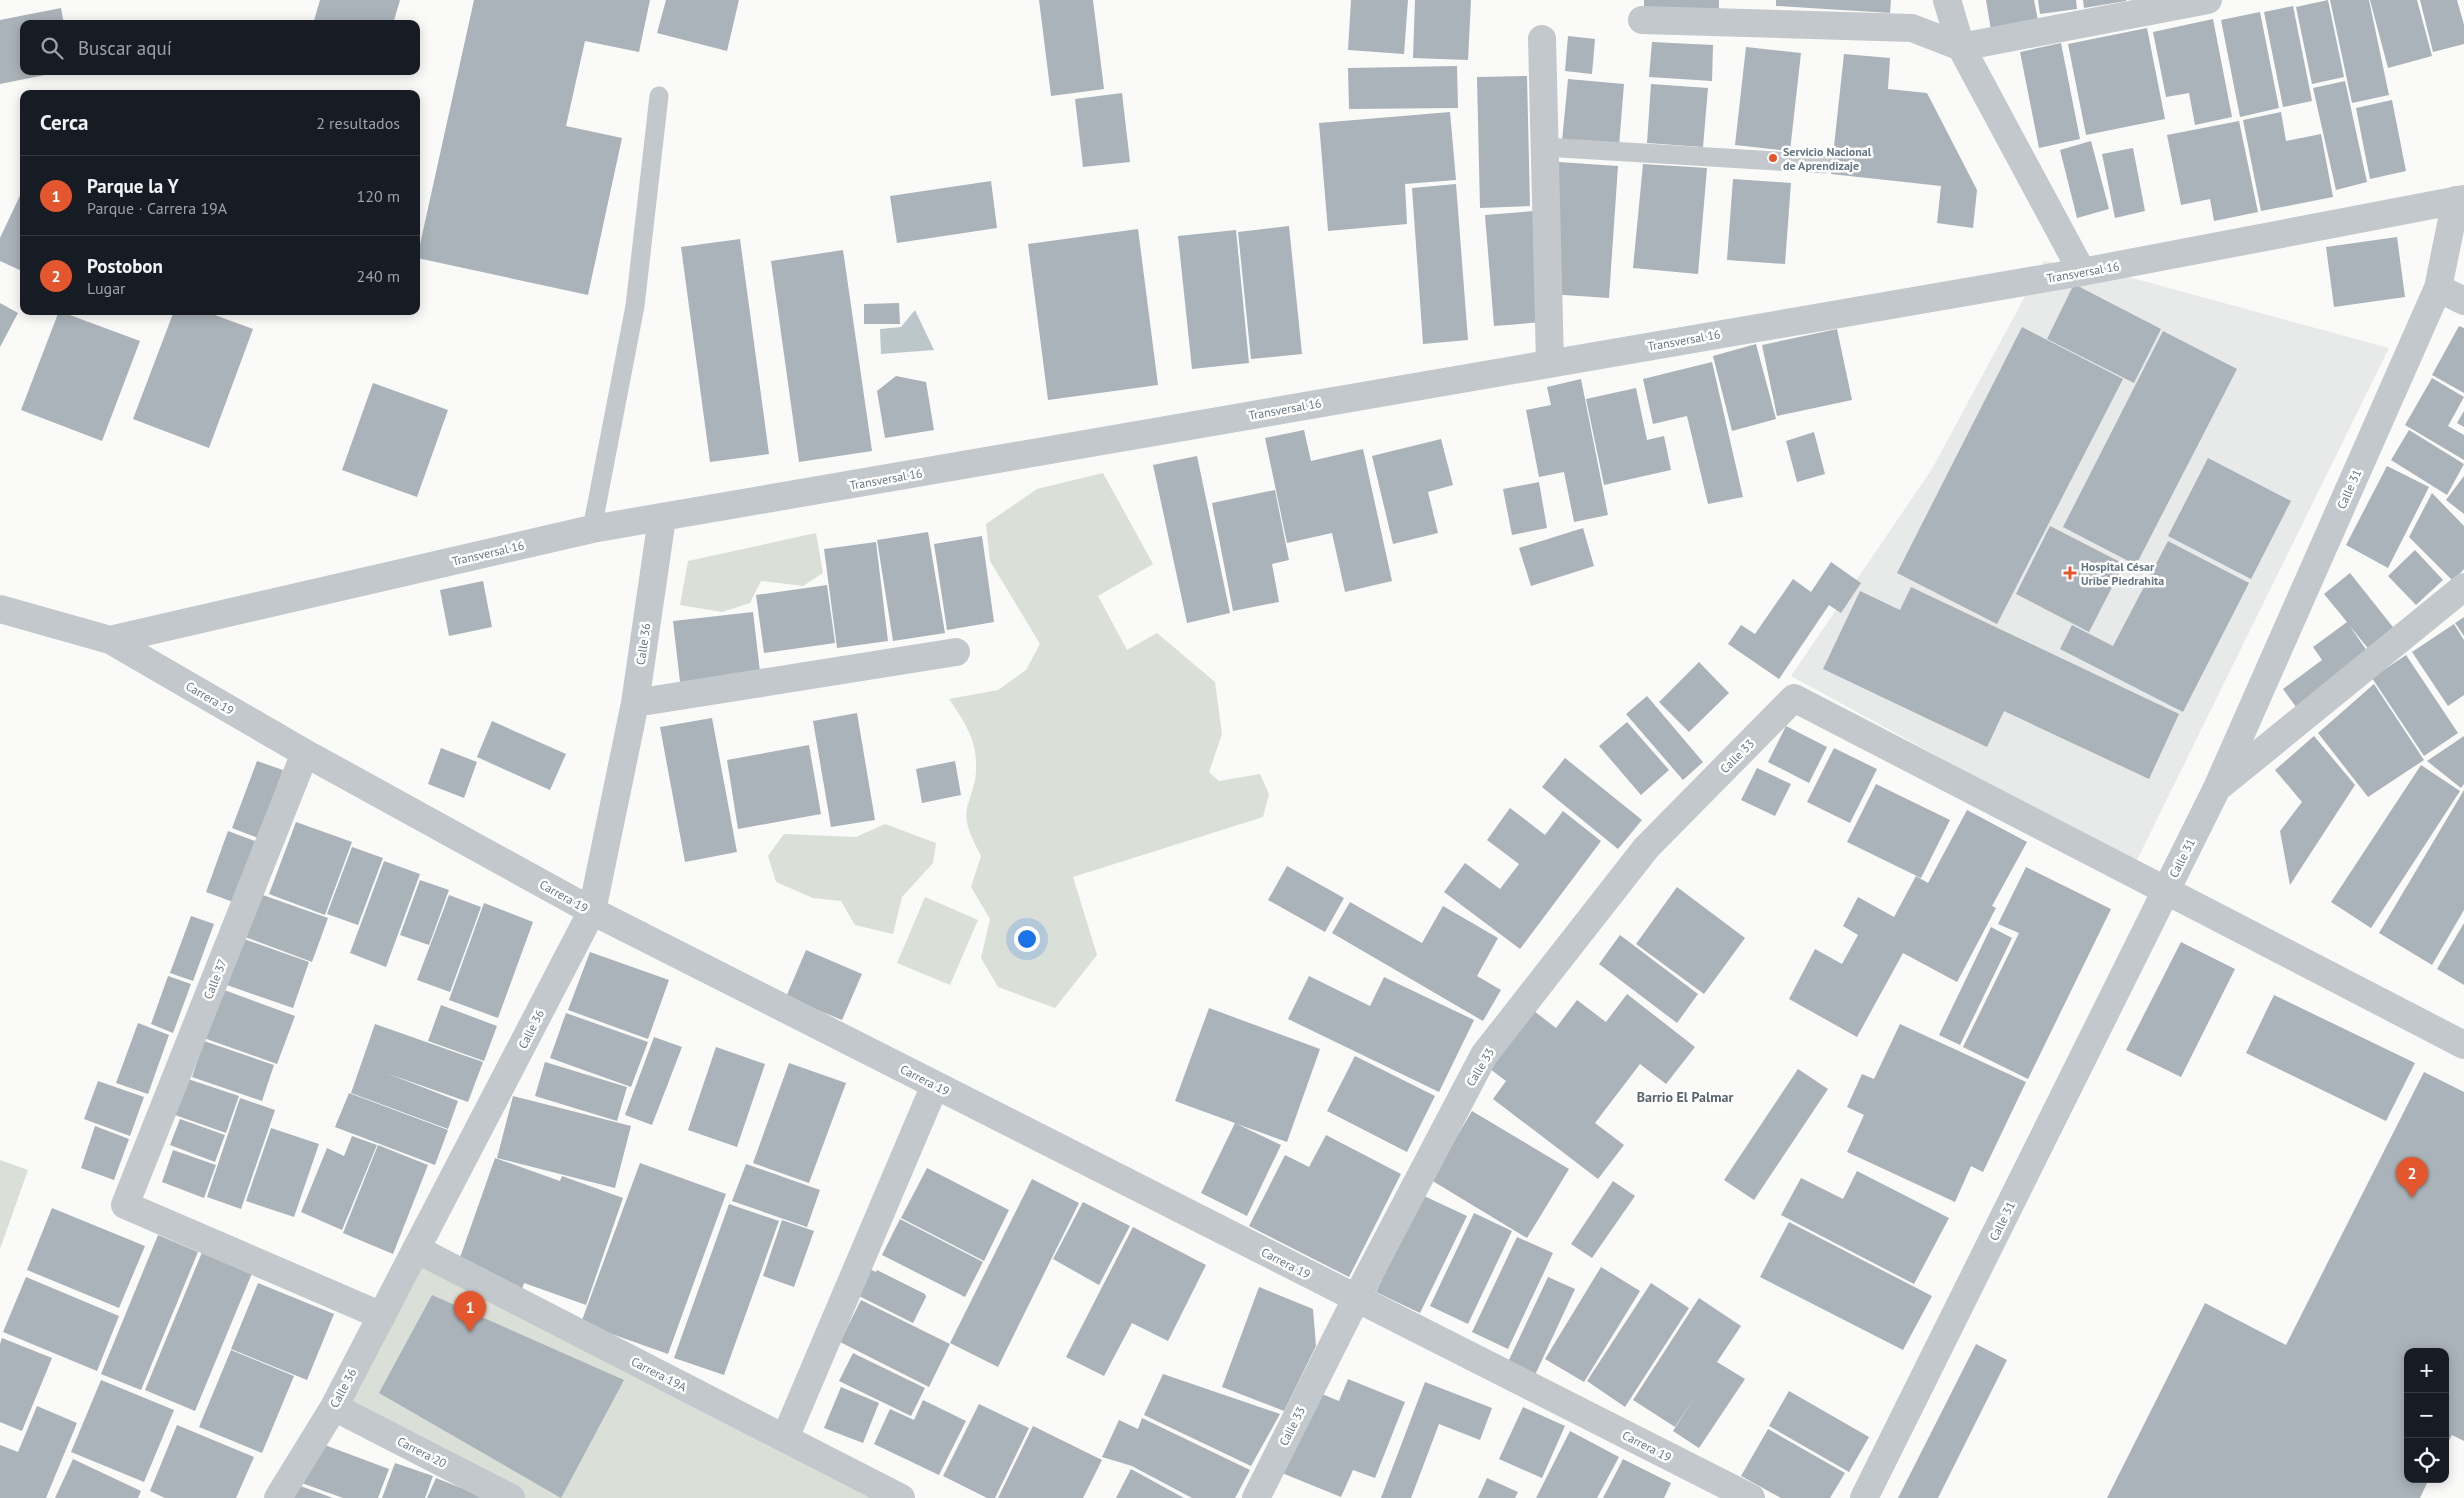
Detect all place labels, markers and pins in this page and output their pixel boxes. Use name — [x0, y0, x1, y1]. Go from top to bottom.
place label: Servicio Nacional de Aprendizaje — [1783, 144, 1872, 173]
marker: Servicio Nacional de Aprendizaje — [1767, 152, 1779, 164]
place label: Hospital César Uribe Piedrahita — [2081, 559, 2164, 588]
marker: Hospital César Uribe Piedrahita — [2063, 566, 2077, 580]
pin: 2 — [2396, 1157, 2428, 1198]
pin: 1 — [454, 1291, 486, 1332]

